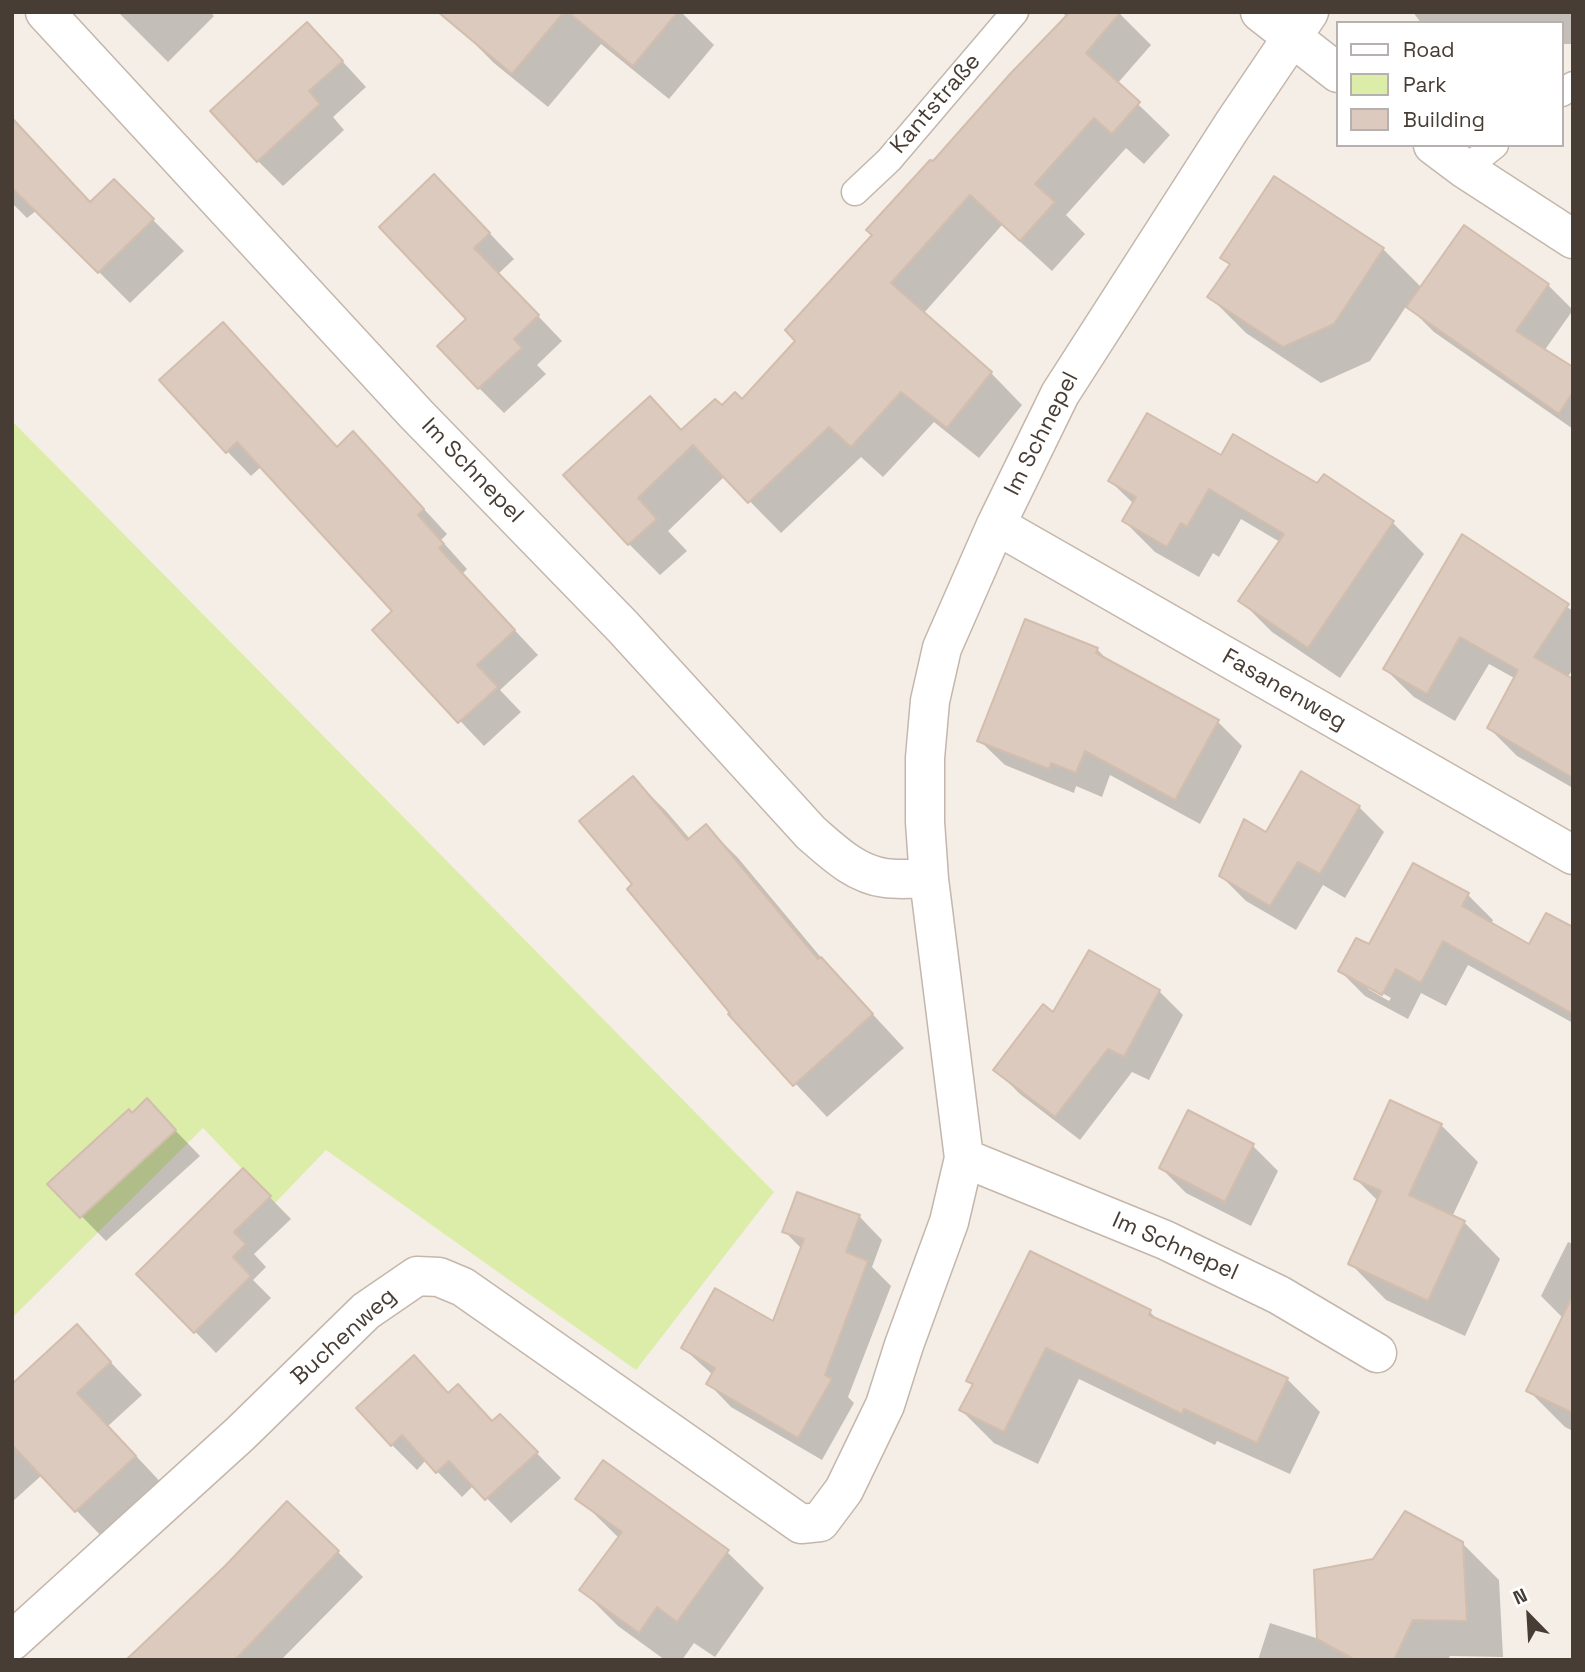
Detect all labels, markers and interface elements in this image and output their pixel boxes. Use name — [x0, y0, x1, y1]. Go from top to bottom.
legend — [1336, 21, 1564, 147]
text: Road — [1403, 36, 1455, 63]
street label: Kantstraße — [885, 48, 987, 160]
text: Park — [1403, 71, 1447, 98]
text: Building — [1403, 106, 1485, 133]
street label: Im Schnepel — [999, 368, 1085, 500]
street label: Im Schnepel — [415, 413, 529, 529]
street label: Fasanenweg — [1217, 643, 1351, 737]
street label: Im Schnepel — [1108, 1207, 1242, 1287]
street label: Buchenweg — [286, 1283, 402, 1391]
north arrow — [1494, 1581, 1564, 1651]
text: N — [1509, 1582, 1531, 1610]

